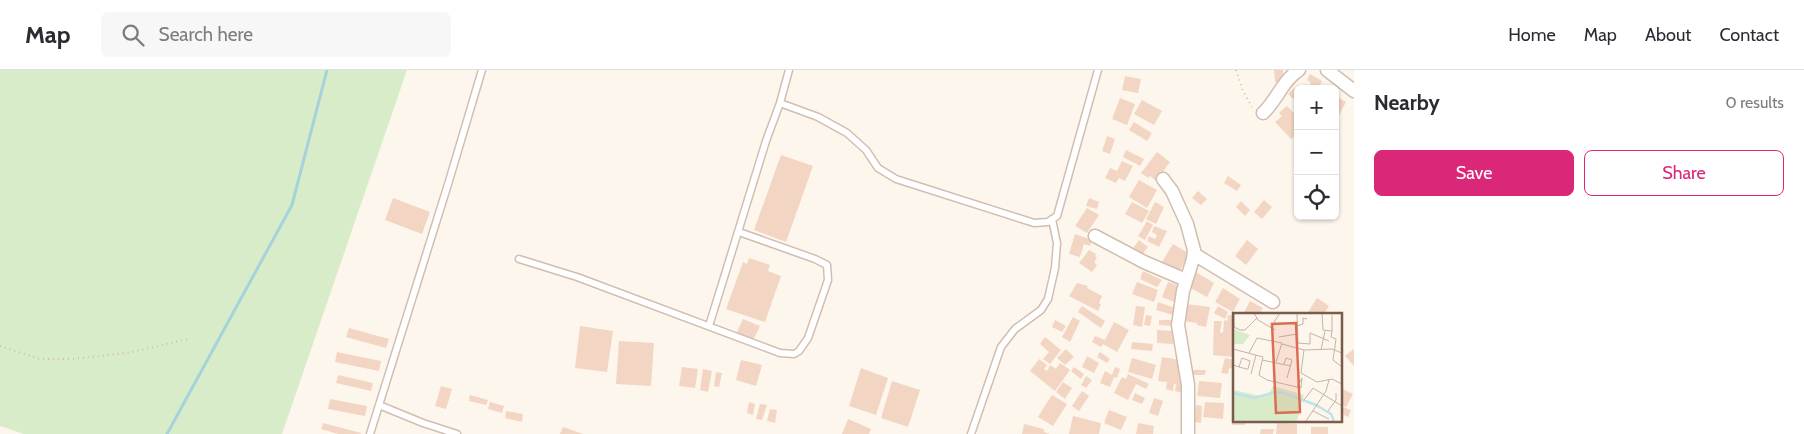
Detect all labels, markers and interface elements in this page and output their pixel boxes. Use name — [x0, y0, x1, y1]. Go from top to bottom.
search box — [101, 12, 451, 57]
text: Map — [25, 20, 71, 49]
icon: search — [119, 21, 147, 49]
text: Search here — [159, 23, 253, 46]
text: Home — [1508, 24, 1556, 46]
text: Map — [1584, 24, 1617, 46]
text: About — [1645, 24, 1691, 46]
text: Contact — [1719, 24, 1779, 46]
map controls — [1294, 85, 1339, 220]
button: + — [1294, 85, 1339, 130]
text: Nearby — [1374, 90, 1440, 115]
text: 0 results — [1725, 93, 1784, 112]
button: − — [1294, 130, 1339, 175]
button: Save — [1374, 150, 1574, 196]
button: Share — [1584, 150, 1784, 196]
button: locate — [1294, 175, 1339, 220]
inset map — [1233, 313, 1342, 422]

